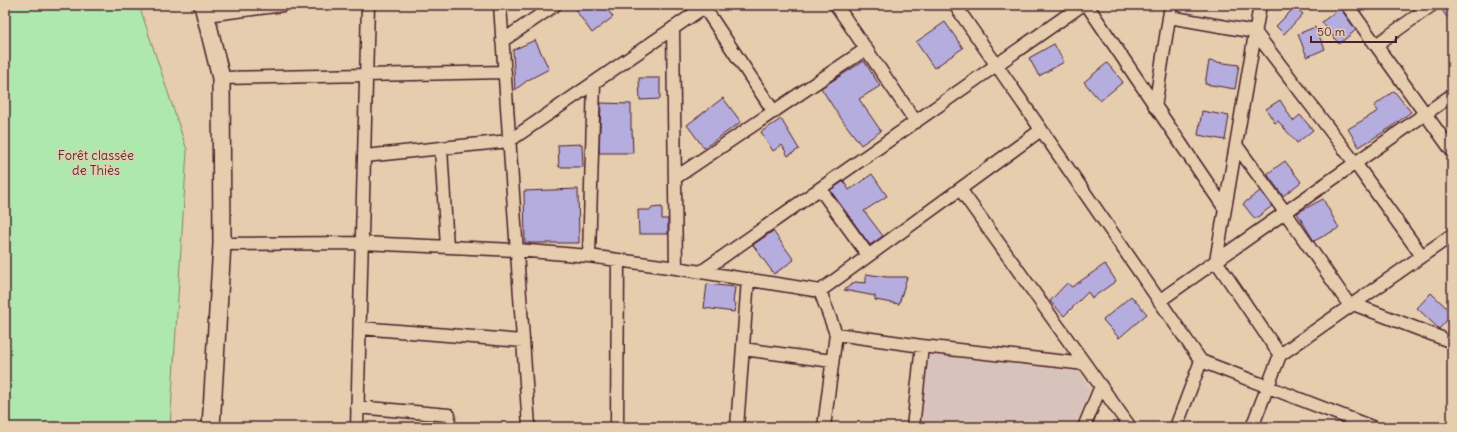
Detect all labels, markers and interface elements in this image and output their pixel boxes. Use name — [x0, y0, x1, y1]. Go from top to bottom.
scale bar — [1311, 18, 1396, 44]
text: 50 m — [1317, 24, 1346, 39]
park label: Forêt classée de Thiès — [58, 147, 134, 179]

